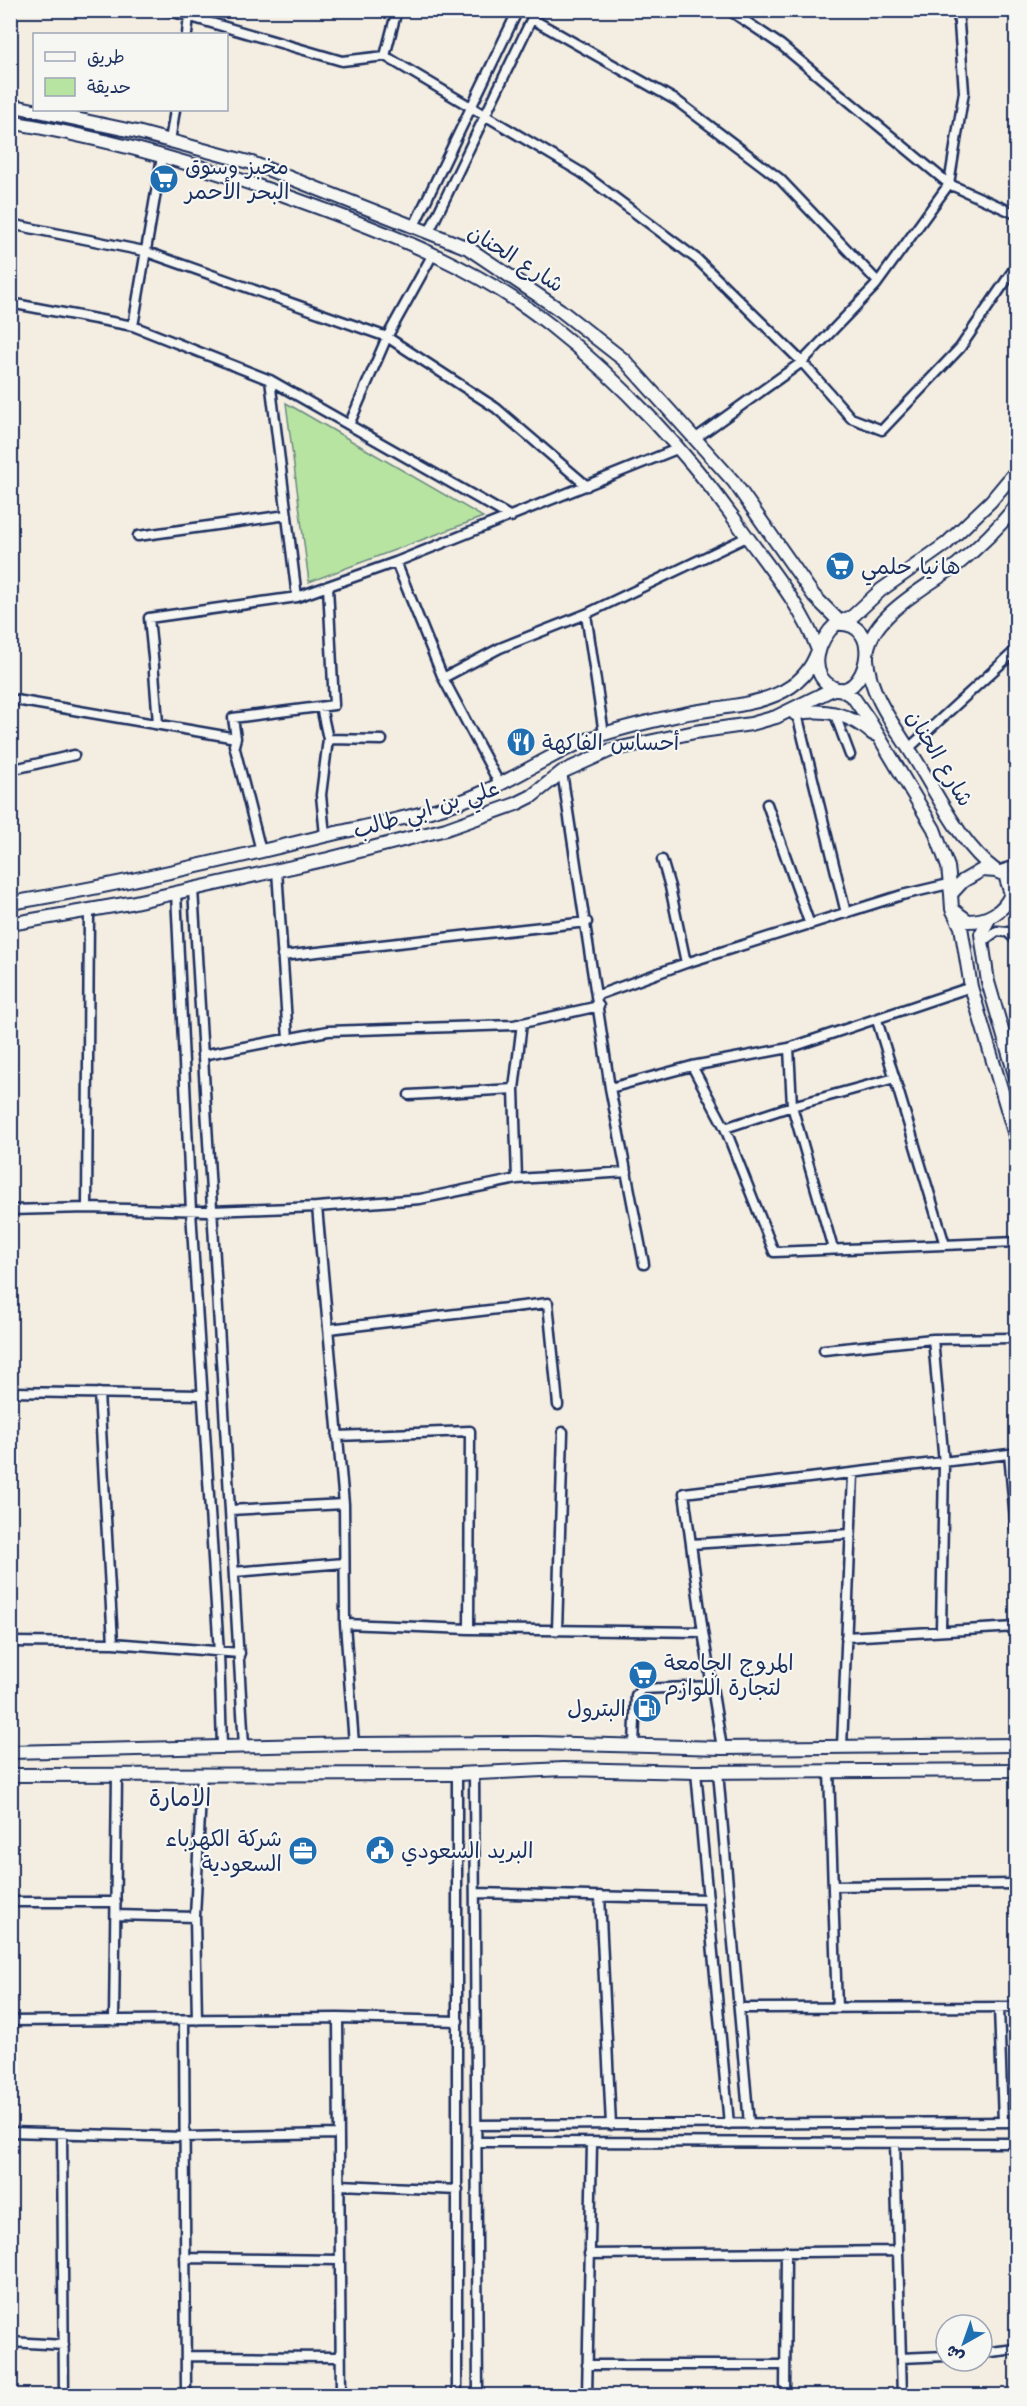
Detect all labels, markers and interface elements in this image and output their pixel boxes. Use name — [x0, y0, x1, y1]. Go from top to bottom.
legend — [33, 33, 228, 111]
text: طريق — [87, 45, 125, 69]
text: حديقة — [87, 75, 131, 99]
place label: مخبز وسوق البحر الأحمر — [183, 152, 289, 206]
supermarket icon: مخبز وسوق البحر الأحمر — [148, 163, 180, 195]
street label: شارع الحنان — [462, 217, 569, 300]
supermarket icon: هانيا حلمي — [824, 550, 856, 582]
place label: هانيا حلمي — [861, 552, 961, 586]
street label: شارع الحنان — [899, 704, 980, 812]
restaurant icon: أحساس الفاكهة — [505, 726, 537, 758]
place label: أحساس الفاكهة — [542, 728, 680, 757]
street label: علي بن ابي طالب — [349, 773, 504, 850]
place label: المروج الجامعة لتجارة اللوازم — [664, 1648, 794, 1705]
supermarket icon: المروج الجامعة لتجارة اللوازم — [627, 1659, 659, 1691]
fuel station icon: البترول — [631, 1692, 663, 1724]
place label: البترول — [567, 1694, 626, 1723]
district label: الامارة — [149, 1782, 211, 1814]
place label: شركة الكهرباء السعودية — [165, 1824, 282, 1878]
public building icon: البريد السعودي — [364, 1834, 396, 1866]
office icon: شركة الكهرباء السعودية — [287, 1835, 319, 1867]
place label: البريد السعودي — [401, 1836, 533, 1867]
north arrow — [934, 2313, 994, 2373]
text: ش — [941, 2340, 968, 2368]

